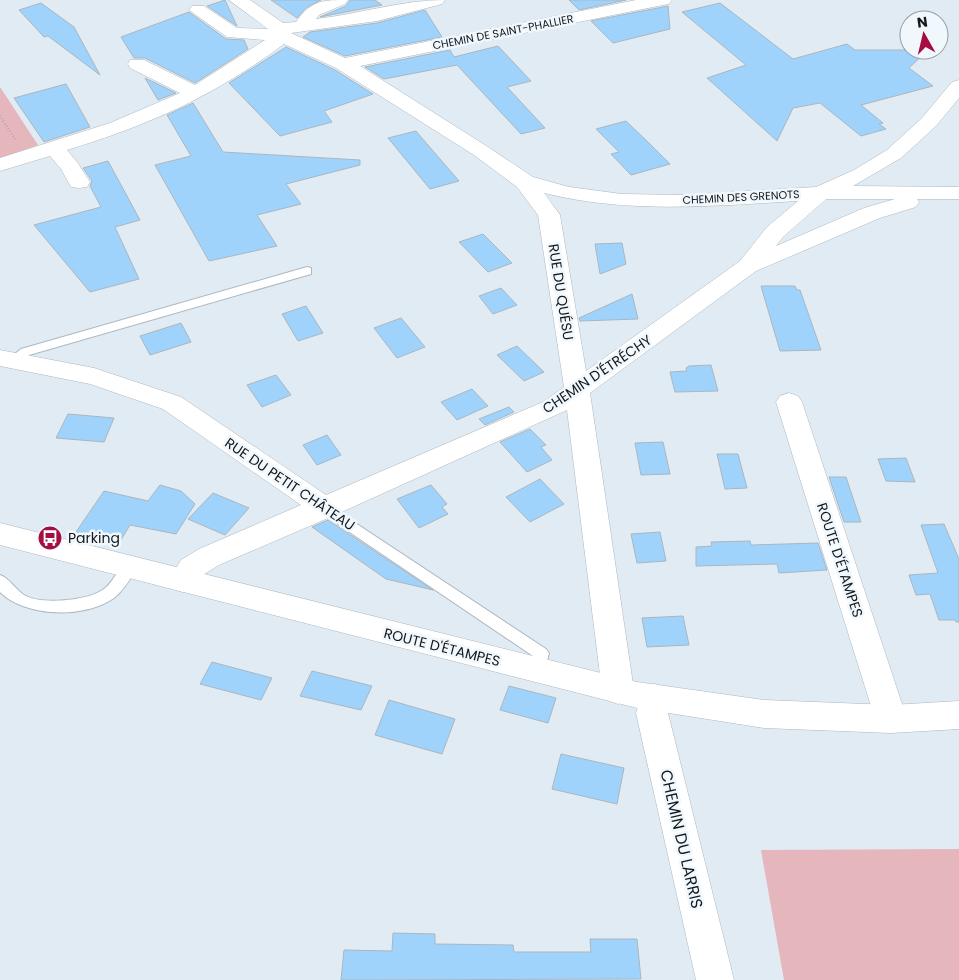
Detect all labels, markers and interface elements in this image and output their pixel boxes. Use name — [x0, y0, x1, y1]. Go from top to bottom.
street label: CHEMIN DE SAINT-PHALLIER — [431, 10, 575, 54]
north arrow — [899, 10, 949, 60]
text: N — [916, 11, 929, 33]
street label: CHEMIN DES GRENOTS — [682, 186, 800, 208]
street label: RUE DU QUÉSU — [544, 242, 578, 342]
street label: CHEMIN D'ÉTRÉCHY — [538, 330, 656, 418]
street label: RUE DU PETIT CHÂTEAU — [221, 433, 359, 535]
street label: ROUTE D'ÉTAMPES — [812, 500, 868, 620]
bus stop icon: Parking — [37, 525, 63, 551]
place label: Parking — [68, 528, 120, 548]
street label: ROUTE D'ÉTAMPES — [382, 623, 502, 671]
street label: CHEMIN DU LARRIS — [654, 767, 709, 911]

